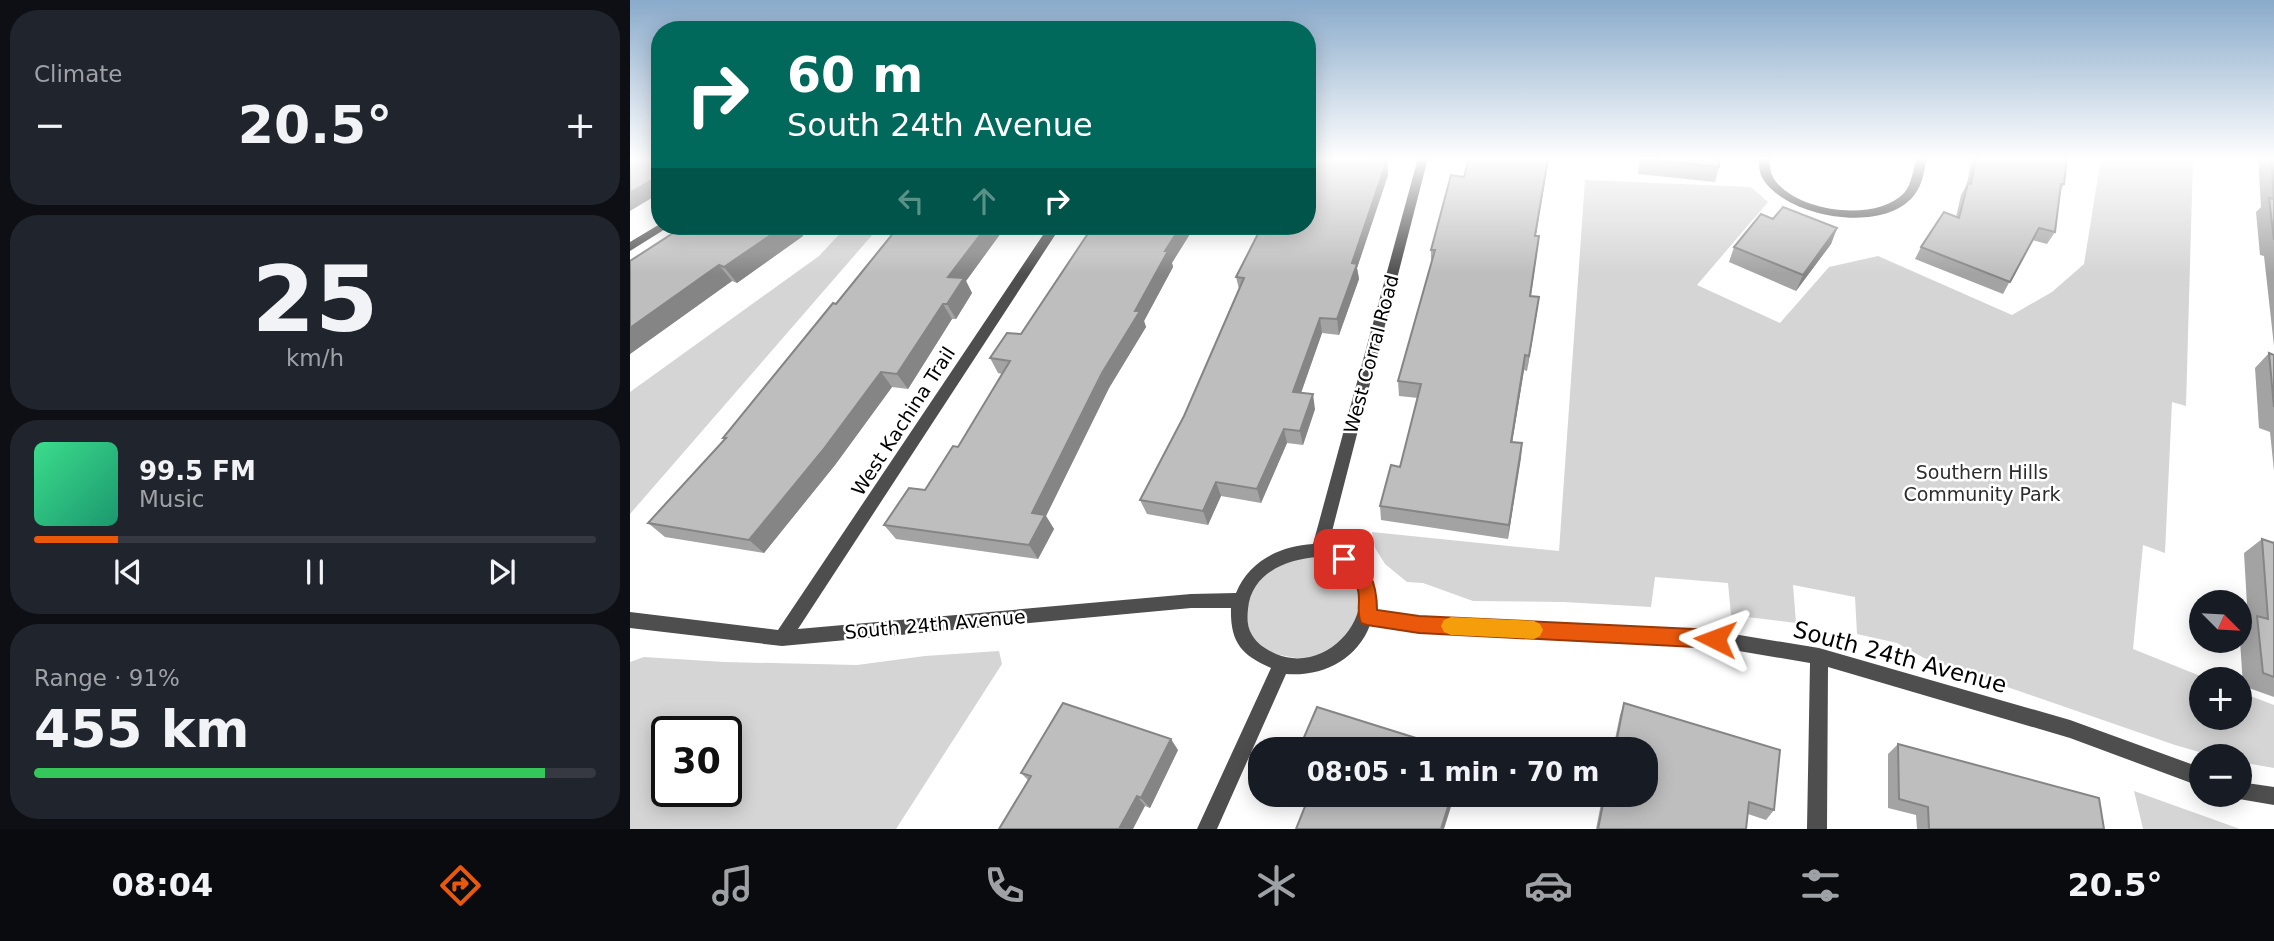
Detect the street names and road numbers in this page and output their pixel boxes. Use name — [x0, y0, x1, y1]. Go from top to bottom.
street label: West Corral Road — [1339, 272, 1403, 436]
street label: West Kachina Trail — [847, 343, 959, 499]
street label: South 24th Avenue — [844, 605, 1026, 643]
street label: South 24th Avenue — [1790, 616, 2010, 698]

